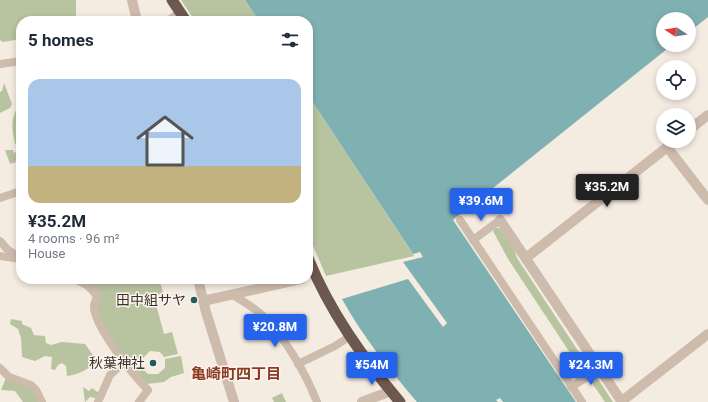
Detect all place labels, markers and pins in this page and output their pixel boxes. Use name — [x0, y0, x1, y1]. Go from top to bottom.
pin: ¥35.2M — [574, 174, 640, 208]
pin: ¥39.6M — [448, 188, 514, 222]
place label: 田中組サヤ — [116, 292, 186, 308]
marker: 田中組サヤ — [189, 295, 199, 305]
pin: ¥20.8M — [242, 314, 308, 348]
pin: ¥54M — [348, 352, 396, 386]
pin: ¥24.3M — [558, 352, 624, 386]
place label: 秋葉神社 — [89, 355, 145, 371]
marker: 秋葉神社 — [148, 358, 158, 368]

